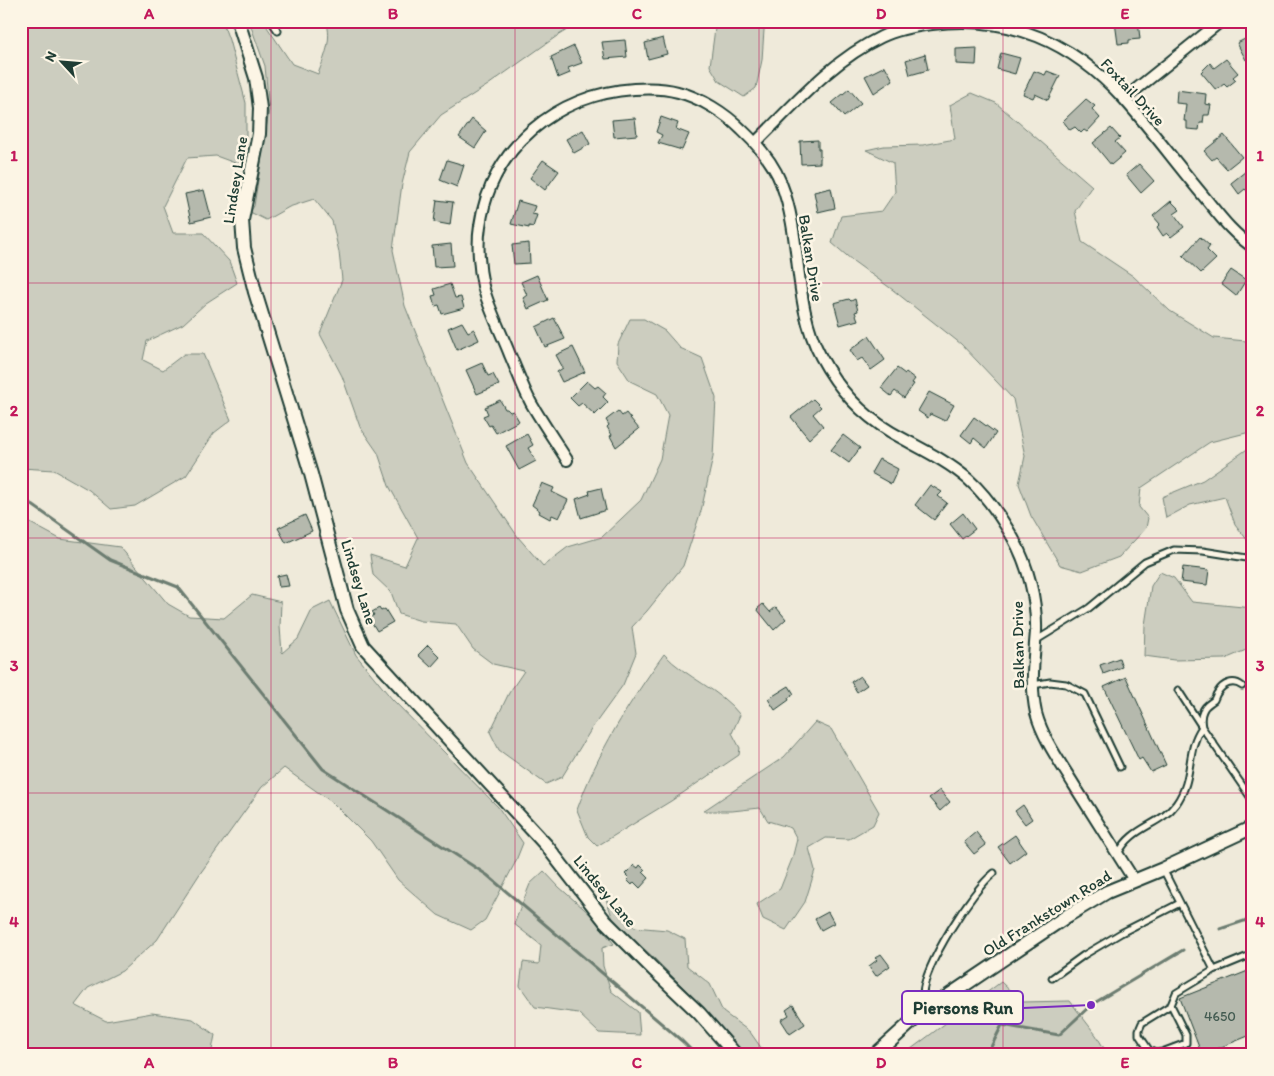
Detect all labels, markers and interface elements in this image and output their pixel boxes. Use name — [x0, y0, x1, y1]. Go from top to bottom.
text: A — [143, 4, 155, 23]
text: B — [388, 4, 399, 23]
text: C — [632, 4, 643, 23]
text: D — [876, 4, 887, 23]
text: E — [1121, 4, 1130, 23]
north arrow — [38, 38, 88, 88]
text: N — [41, 49, 60, 64]
street label: Foxtail Drive — [1097, 54, 1169, 130]
street label: Lindsey Lane — [219, 135, 251, 225]
text: 1 — [10, 146, 18, 165]
text: 1 — [1256, 146, 1264, 165]
street label: Balkan Drive — [795, 213, 827, 303]
text: 2 — [10, 401, 19, 420]
text: 2 — [1256, 401, 1265, 420]
street label: Lindsey Lane — [337, 537, 381, 627]
street label: Balkan Drive — [1008, 601, 1028, 689]
text: 3 — [10, 656, 19, 675]
text: 3 — [1256, 656, 1265, 675]
street label: Lindsey Lane — [569, 851, 641, 931]
street label: Old Frankstown Road — [979, 866, 1115, 960]
text: 4 — [9, 912, 19, 931]
text: 4 — [1255, 912, 1265, 931]
callout: Piersons Run — [902, 991, 1023, 1024]
text: Piersons Run — [913, 997, 1014, 1019]
house number: 4650 — [1204, 1008, 1236, 1025]
text: A — [143, 1053, 155, 1072]
text: B — [388, 1053, 399, 1072]
text: C — [632, 1053, 643, 1072]
text: D — [876, 1053, 887, 1072]
text: E — [1121, 1053, 1130, 1072]

